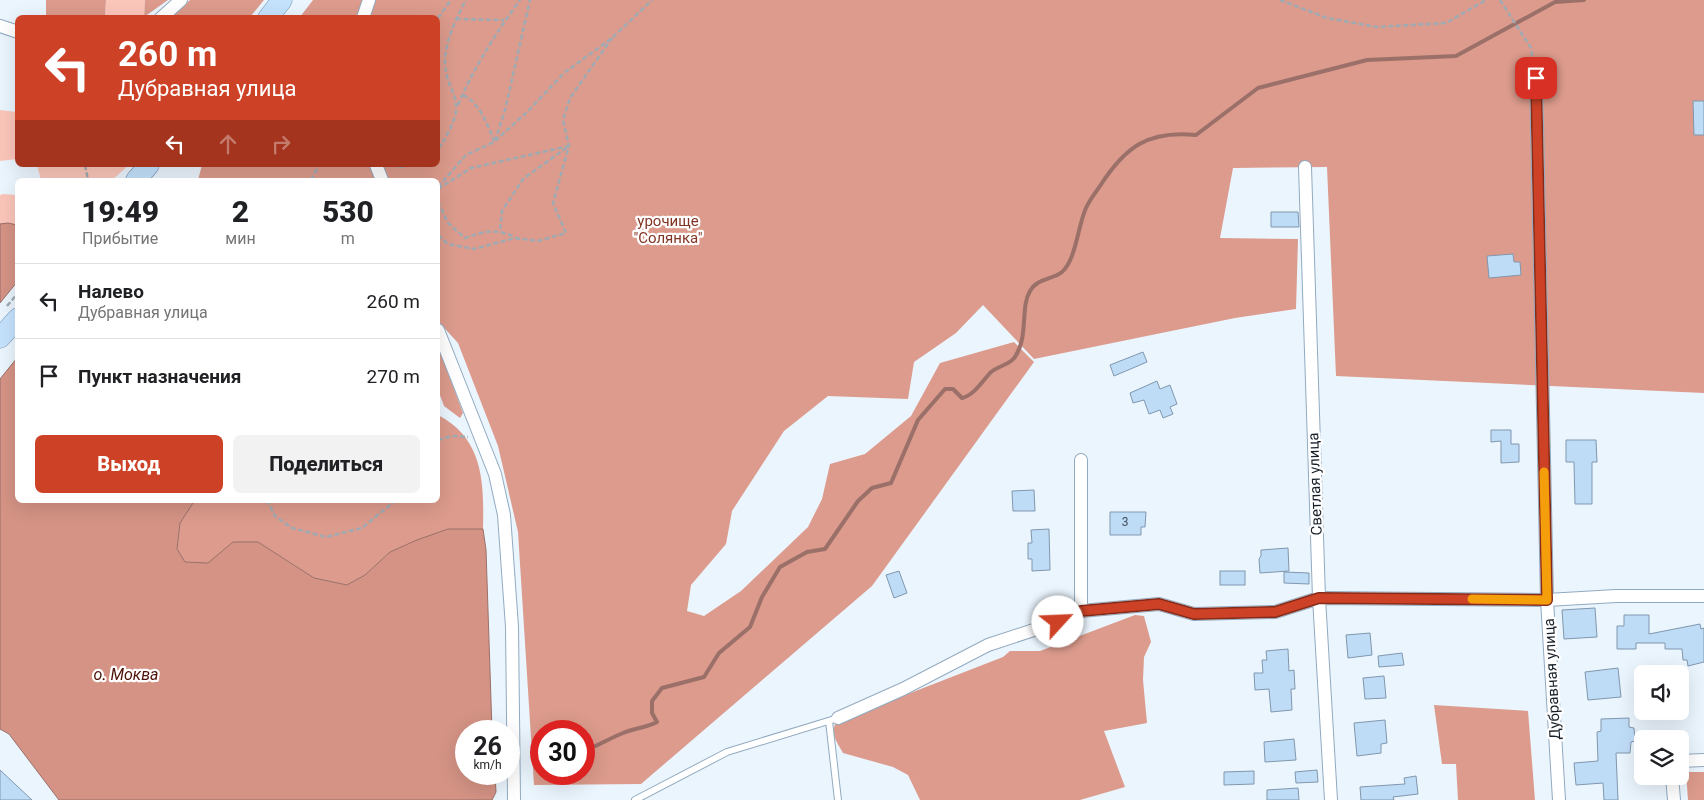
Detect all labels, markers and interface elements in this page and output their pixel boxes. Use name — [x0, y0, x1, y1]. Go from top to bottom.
text: 260 m — [118, 34, 217, 75]
icon: left — [35, 35, 100, 100]
pin — [1515, 57, 1557, 99]
icon: arrive — [1522, 64, 1550, 92]
text: Дубравная улица — [118, 76, 296, 101]
icon: left — [161, 130, 189, 158]
icon: ahead — [214, 130, 242, 158]
icon: right — [267, 130, 295, 158]
text: 19:49 — [81, 194, 159, 229]
text: 2 — [232, 194, 249, 229]
text: 530 — [322, 194, 374, 229]
park label: урочище "Солянка" — [633, 212, 703, 247]
text: Прибытие — [82, 229, 158, 248]
text: мин — [225, 229, 256, 248]
text: m — [341, 229, 355, 248]
text: Налево — [78, 280, 144, 303]
icon: left — [35, 287, 63, 315]
text: 260 m — [367, 290, 420, 313]
text: Дубравная улица — [78, 303, 208, 322]
icon: arrive — [35, 362, 63, 390]
text: Пункт назначения — [78, 365, 241, 388]
text: 270 m — [367, 365, 420, 388]
street label: Светлая улица — [1304, 432, 1326, 536]
button: Выход — [35, 435, 223, 493]
button: Поделиться — [233, 435, 420, 493]
house number: 3 — [1122, 515, 1128, 529]
position arrow — [1031, 595, 1083, 647]
street label: Дубравная улица — [1540, 618, 1564, 740]
water label: о. Моква — [94, 665, 158, 684]
map controls — [1634, 665, 1689, 785]
button: sound — [1634, 665, 1689, 720]
speed limit sign: 30 — [530, 720, 595, 785]
button: layers — [1634, 730, 1689, 785]
text: 26 — [473, 732, 502, 761]
text: km/h — [473, 758, 502, 772]

